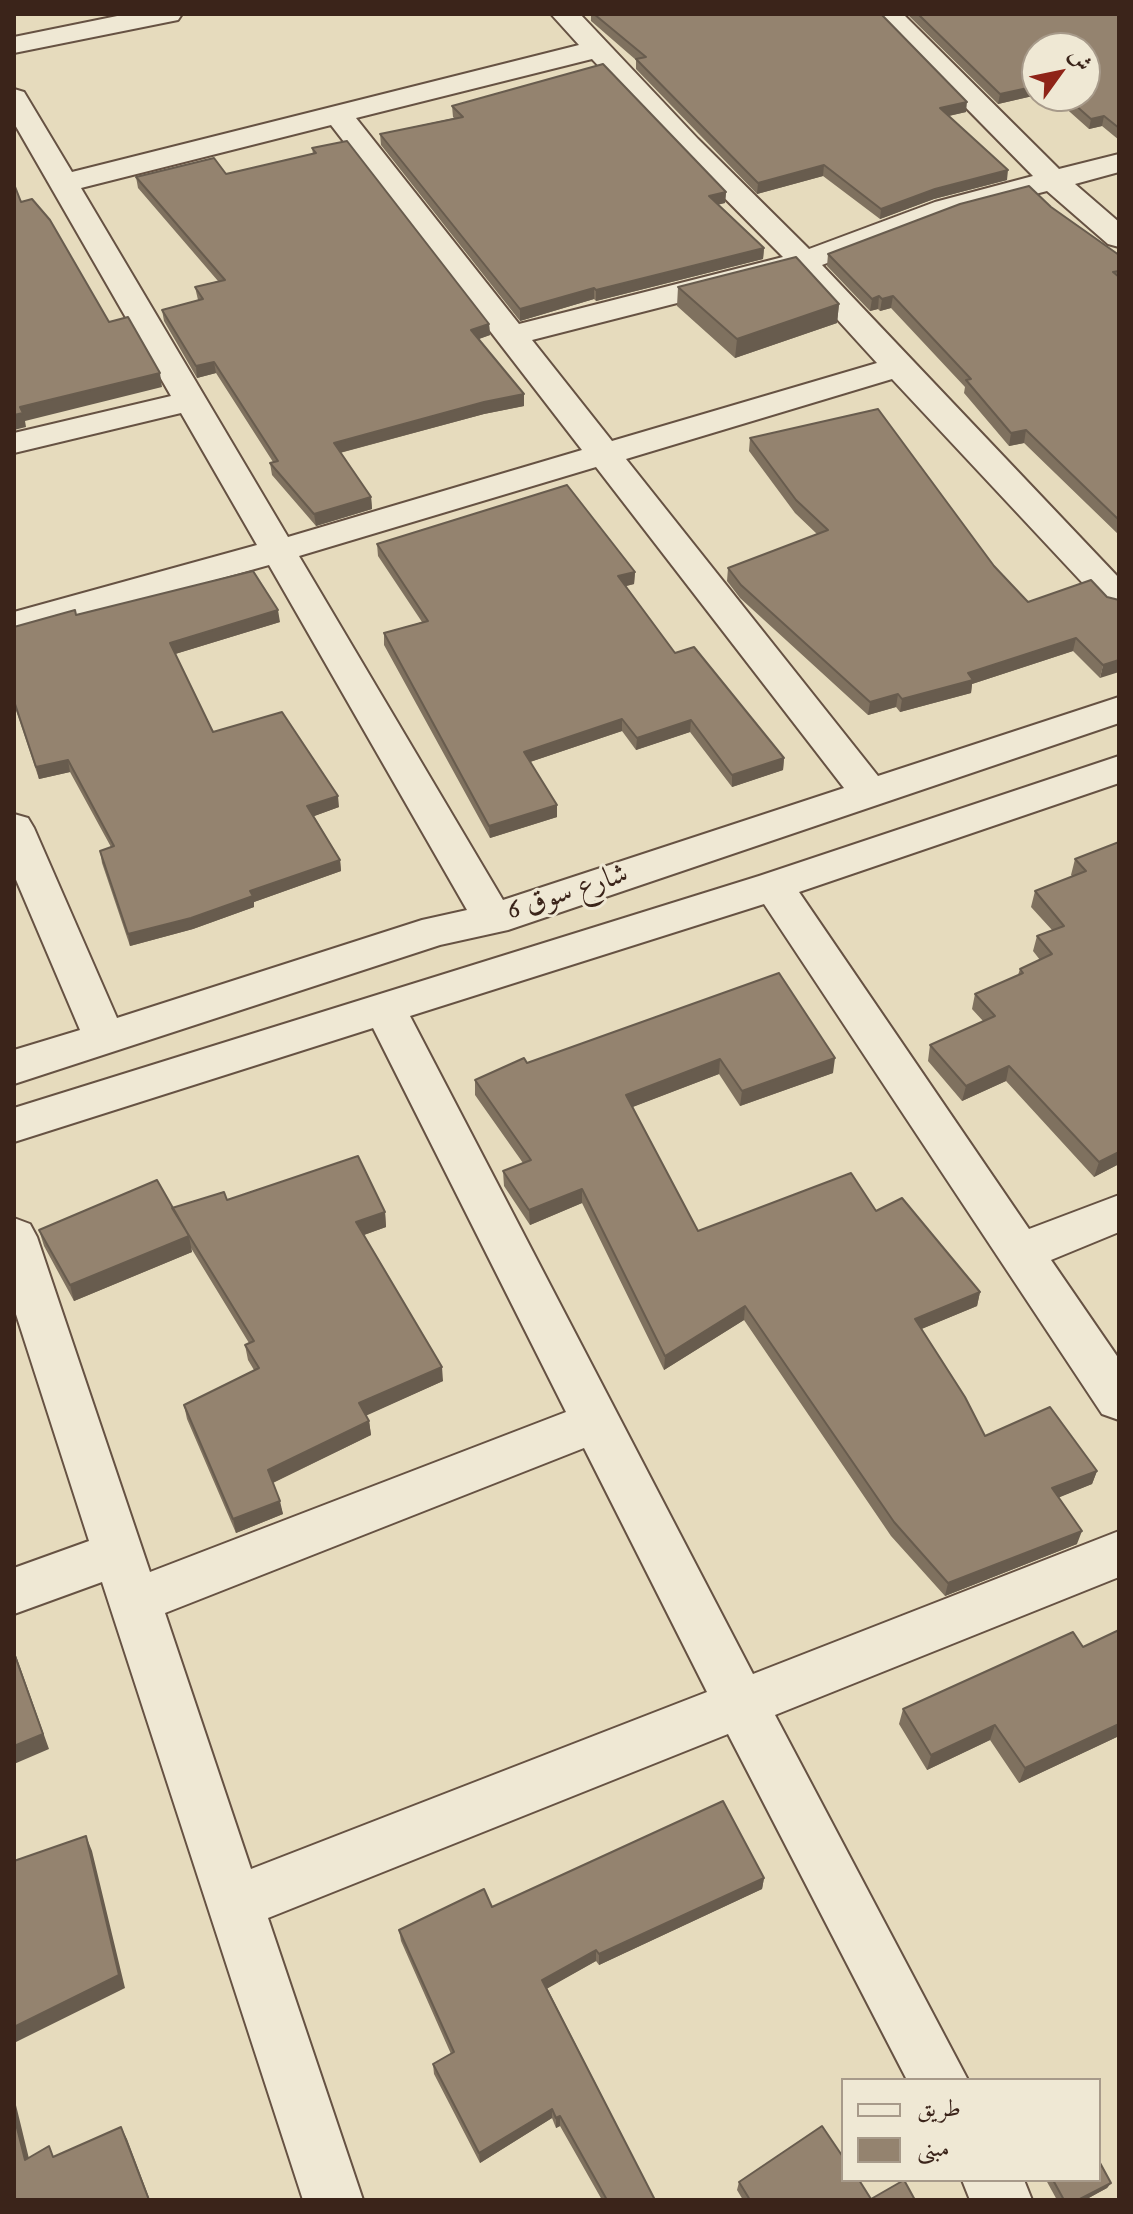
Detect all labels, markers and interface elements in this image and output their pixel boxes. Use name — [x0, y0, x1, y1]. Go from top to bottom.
north arrow — [1021, 32, 1101, 112]
text: ش — [1062, 43, 1097, 77]
street label: شارع سوق 6 — [503, 857, 633, 931]
legend — [841, 2078, 1101, 2182]
text: طريق — [917, 2094, 961, 2125]
text: مبنى — [917, 2134, 950, 2165]

